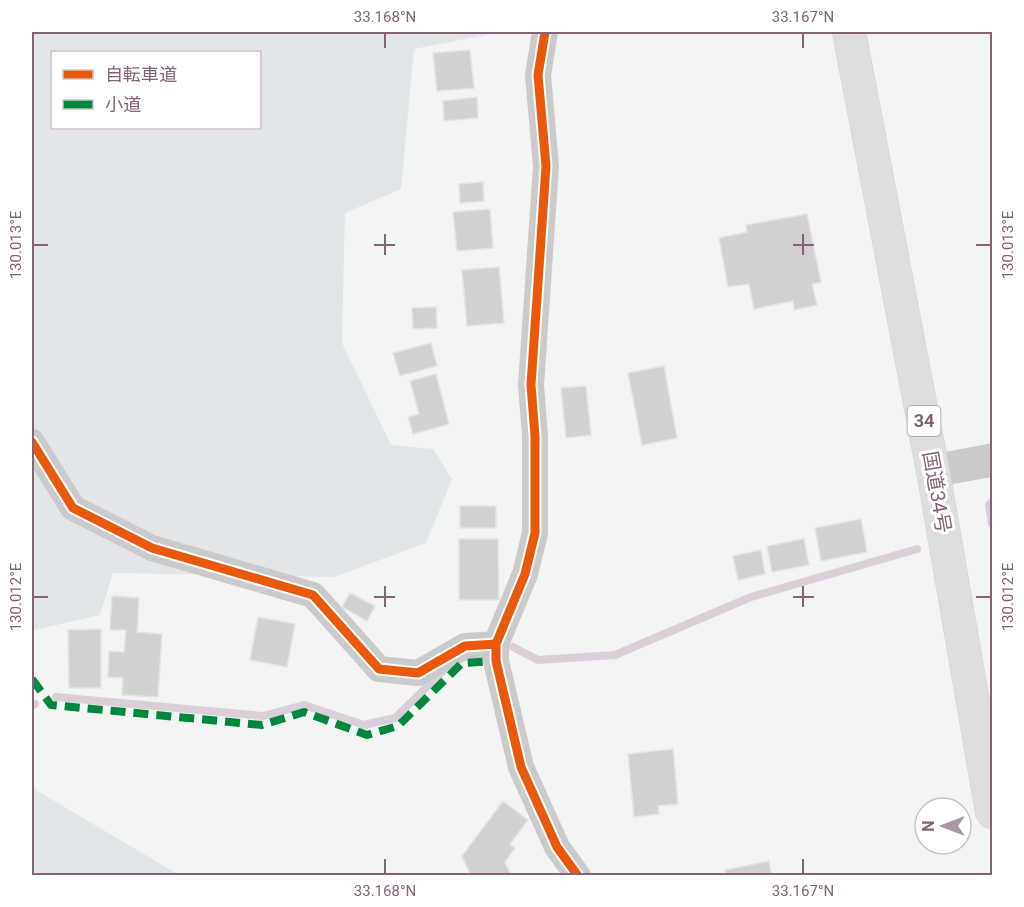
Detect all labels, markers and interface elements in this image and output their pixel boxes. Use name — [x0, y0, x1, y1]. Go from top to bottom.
text: 33.168°N — [354, 8, 416, 26]
text: 33.167°N — [772, 8, 834, 26]
legend — [51, 51, 261, 129]
text: 自転車道 — [105, 64, 177, 85]
text: 小道 — [105, 94, 141, 115]
text: 130.013°E — [7, 210, 25, 279]
text: 130.013°E — [999, 210, 1017, 279]
road number: 34 — [908, 406, 940, 436]
street label: 国道34号 — [918, 449, 956, 535]
text: 130.012°E — [7, 562, 25, 631]
text: 130.012°E — [999, 562, 1017, 631]
north arrow — [913, 796, 973, 856]
text: N — [919, 820, 938, 832]
text: 33.168°N — [354, 882, 416, 900]
text: 33.167°N — [772, 882, 834, 900]

